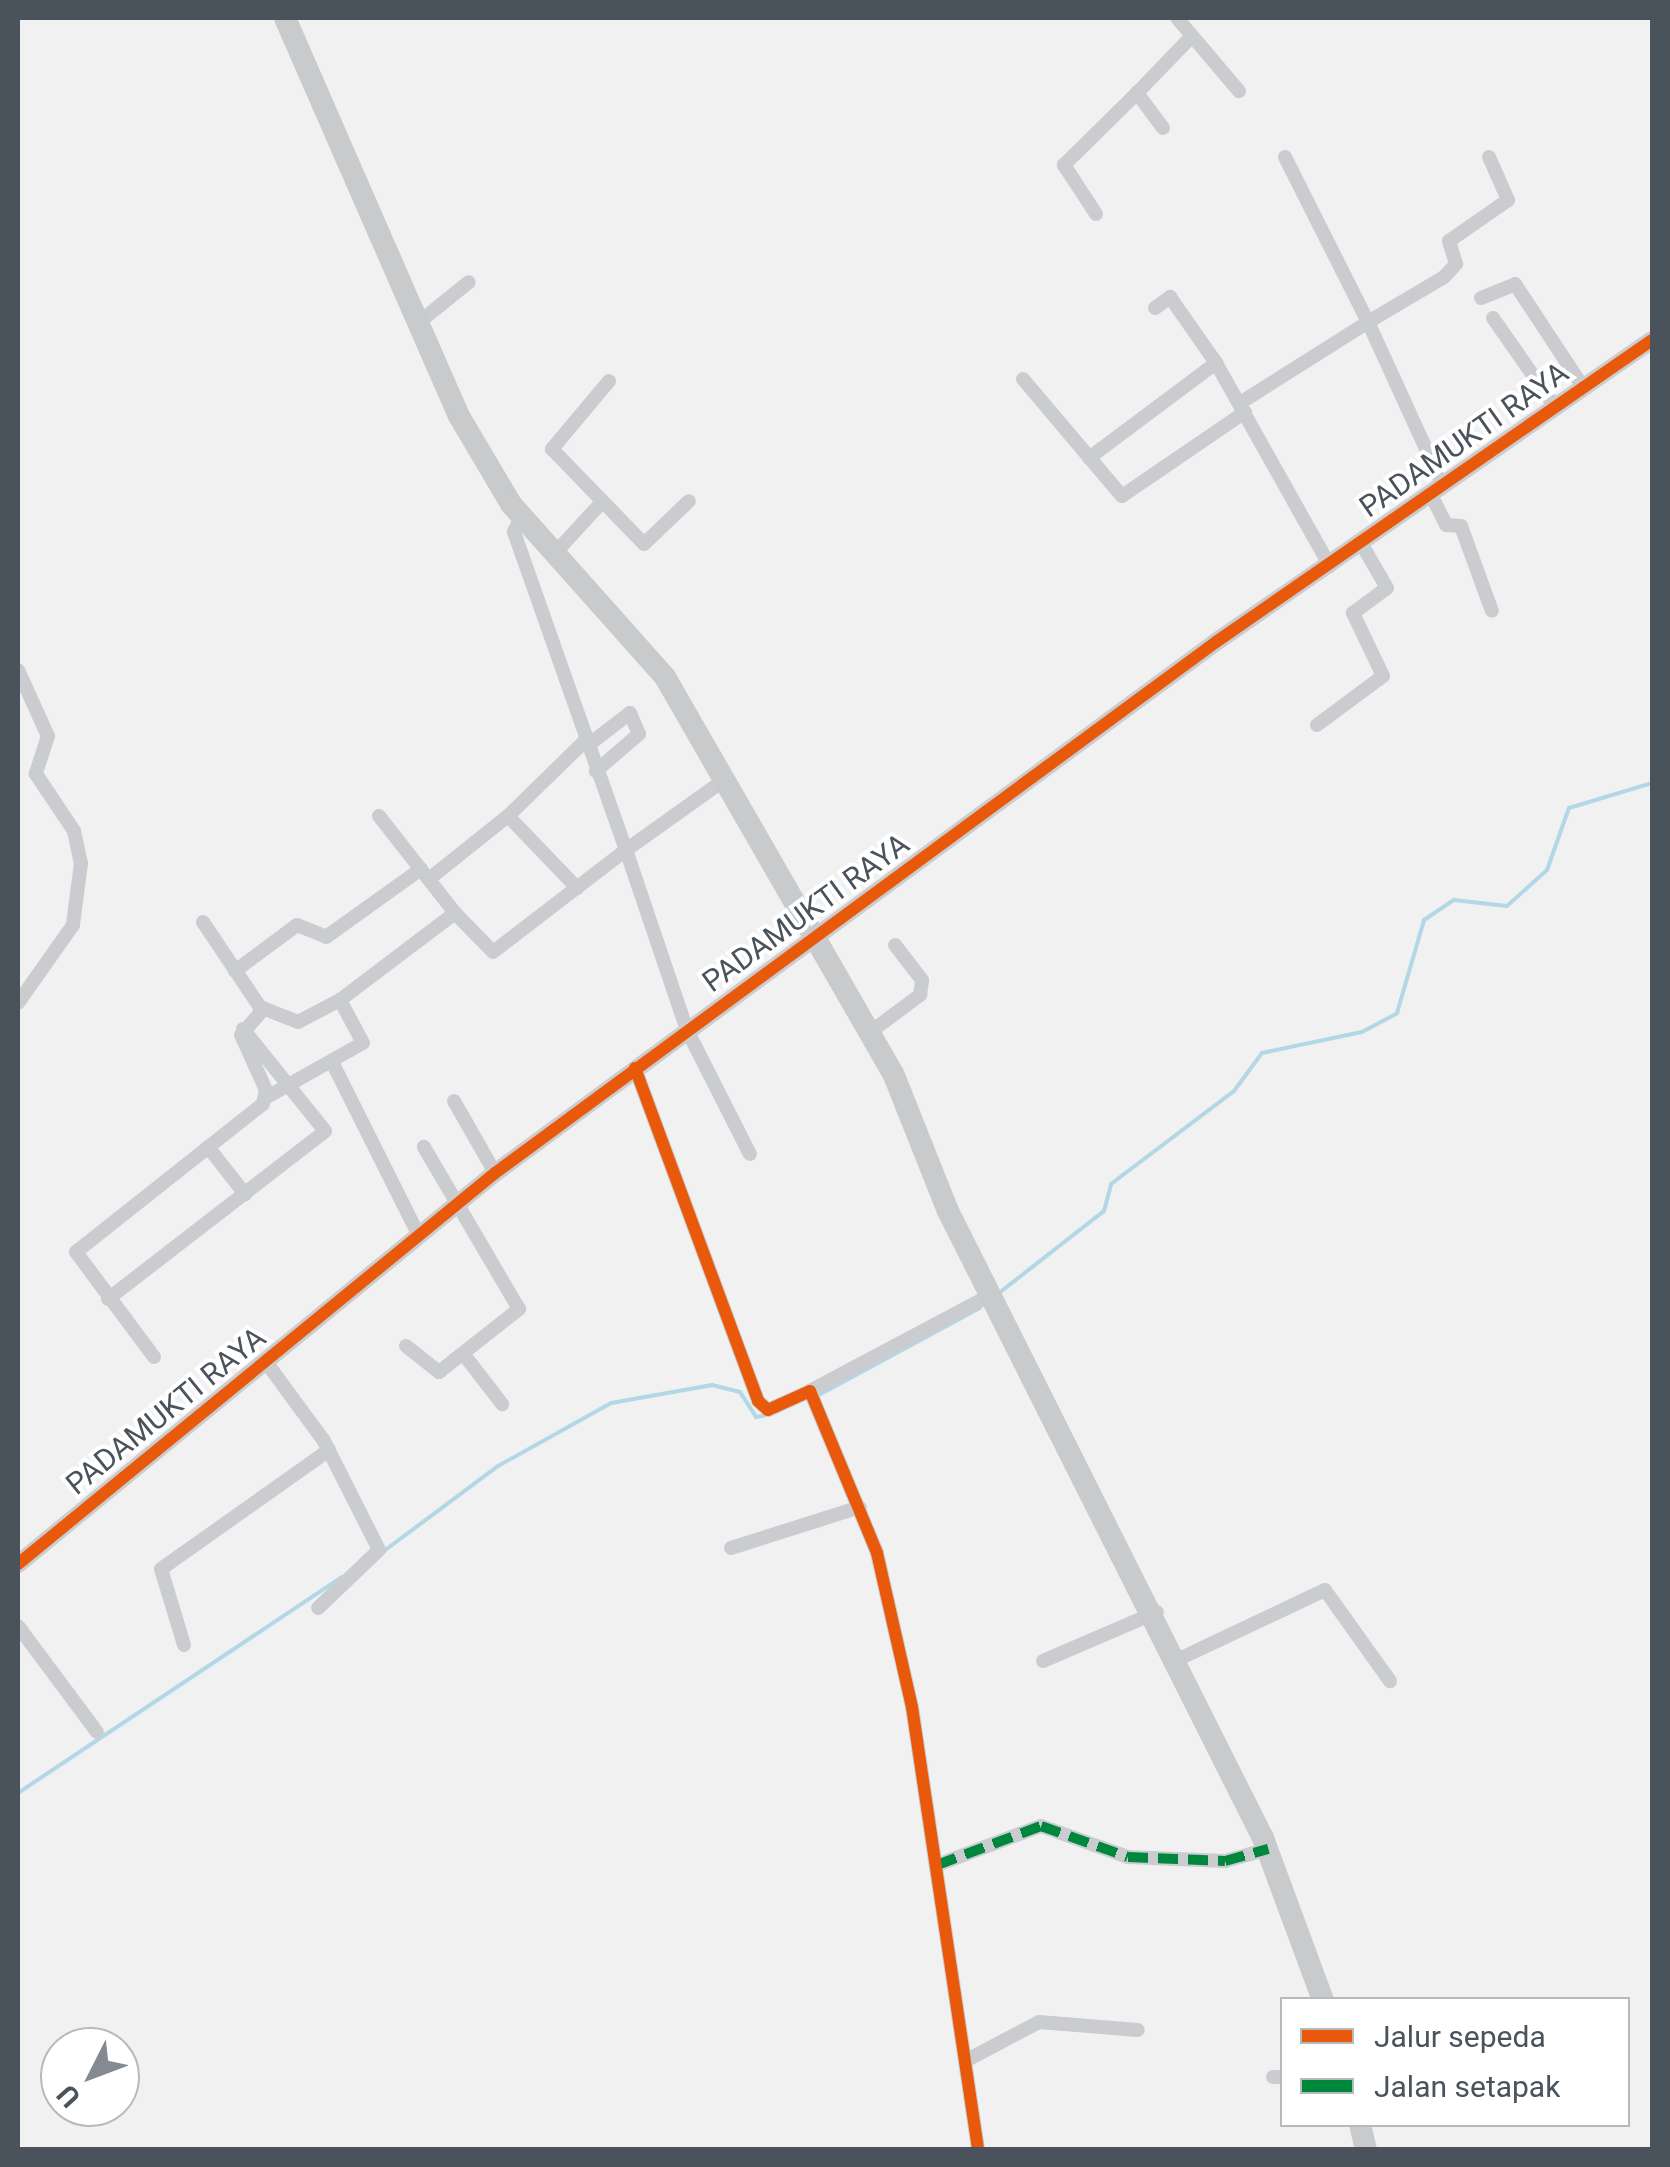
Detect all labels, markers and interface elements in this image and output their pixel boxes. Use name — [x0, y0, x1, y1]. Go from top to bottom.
street label: PADAMUKTI RAYA — [1353, 355, 1575, 525]
street label: PADAMUKTI RAYA — [696, 826, 916, 1000]
street label: PADAMUKTI RAYA — [59, 1320, 273, 1502]
legend — [1280, 1997, 1630, 2127]
text: Jalur sepeda — [1374, 2019, 1546, 2054]
north arrow — [40, 2027, 140, 2127]
text: Jalan setapak — [1374, 2069, 1560, 2104]
text: U — [50, 2078, 87, 2114]

